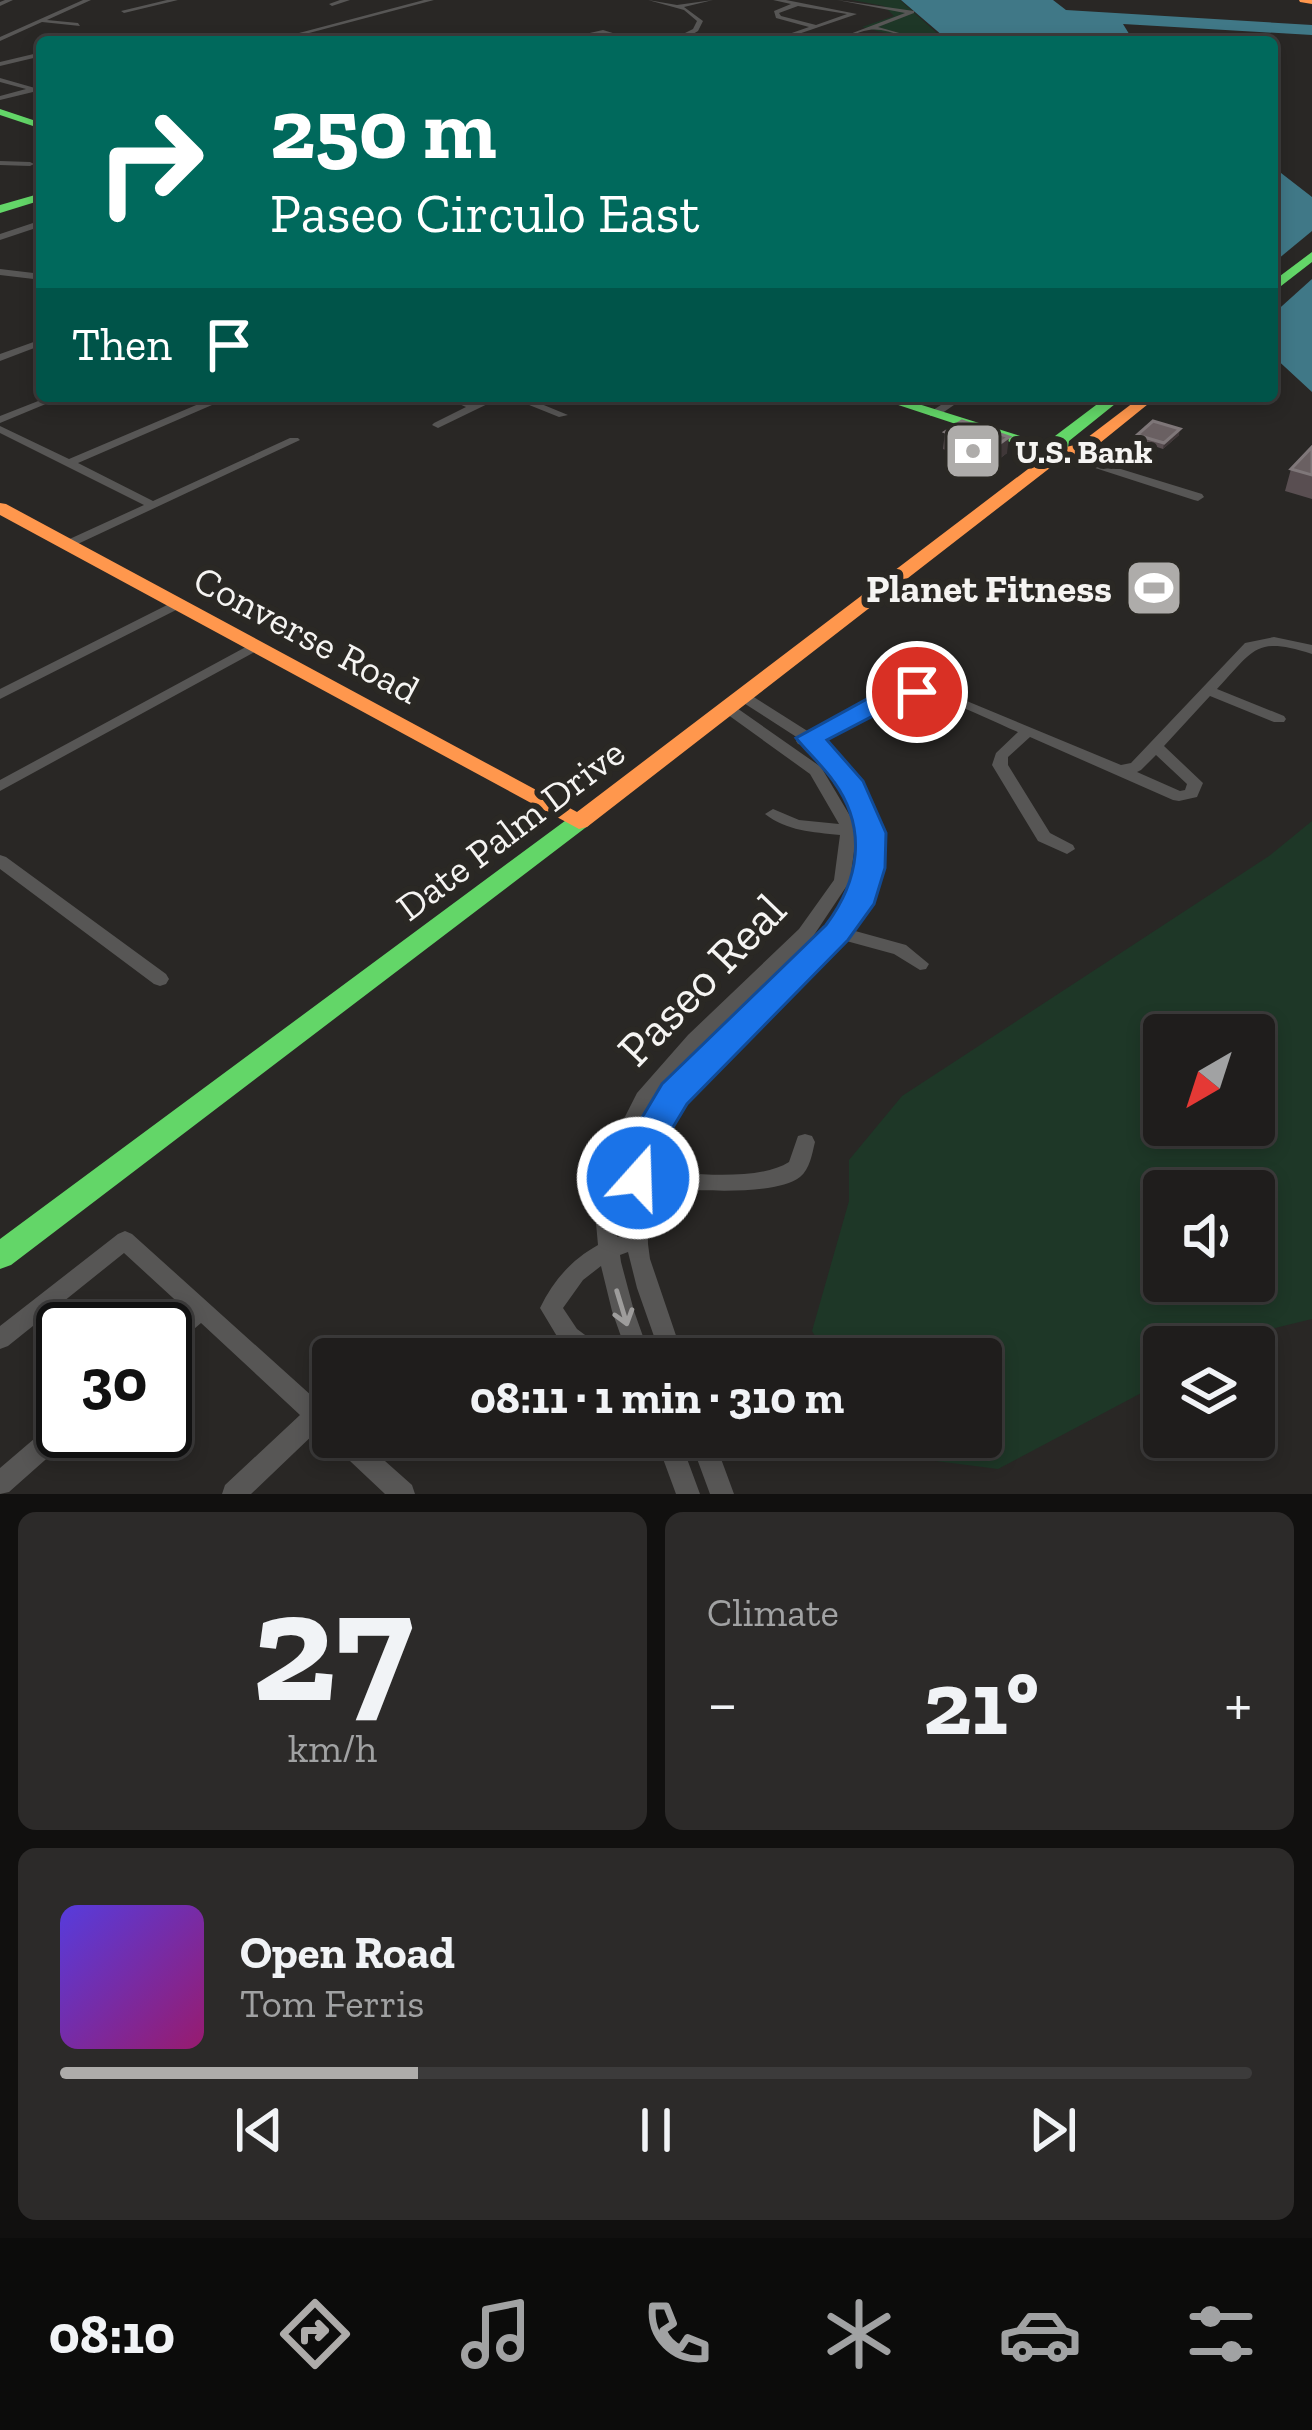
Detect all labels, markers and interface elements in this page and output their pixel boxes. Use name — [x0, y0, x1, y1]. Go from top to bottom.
text: 250 m — [270, 79, 497, 180]
icon: right — [72, 84, 228, 240]
text: Paseo Circulo East — [270, 181, 700, 246]
icon: arrive — [196, 312, 262, 378]
text: Then — [72, 318, 172, 372]
bank icon: U.S. Bank — [942, 420, 1004, 482]
place label: U.S. Bank — [1015, 432, 1152, 471]
street label: Converse Road — [186, 555, 428, 714]
sports icon: Planet Fitness — [1123, 557, 1185, 619]
place label: Planet Fitness — [866, 565, 1112, 612]
pin — [866, 641, 968, 743]
icon: arrive — [884, 659, 950, 725]
street label: Date Palm Drive — [387, 728, 634, 930]
street label: Paseo Real — [605, 881, 797, 1077]
north arrow — [1143, 1014, 1275, 1146]
map controls — [1143, 1014, 1275, 1458]
position arrow — [575, 1115, 701, 1241]
button: sound — [1143, 1170, 1275, 1302]
one-way arrow — [612, 1288, 634, 1326]
speed limit sign: 30 — [36, 1302, 192, 1458]
button: layers — [1143, 1326, 1275, 1458]
text: 08:11 · 1 min · 310 m — [470, 1371, 844, 1425]
text: 27 — [252, 1553, 413, 1740]
text: Climate — [707, 1589, 839, 1636]
text: 21° — [923, 1649, 1039, 1757]
text: − — [707, 1664, 738, 1743]
text: + — [1224, 1664, 1252, 1743]
text: km/h — [288, 1725, 377, 1772]
text: Open Road — [240, 1926, 455, 1980]
text: Tom Ferris — [240, 1980, 424, 2027]
icon: previous — [226, 2097, 292, 2163]
icon: pause — [623, 2097, 689, 2163]
icon: next — [1020, 2097, 1086, 2163]
icon: directions — [273, 2292, 357, 2376]
icon: music — [454, 2292, 538, 2376]
icon: phone — [635, 2292, 719, 2376]
icon: climate — [817, 2292, 901, 2376]
icon: car — [998, 2292, 1082, 2376]
icon: filters — [1179, 2292, 1263, 2376]
text: 08:10 — [49, 2302, 175, 2367]

